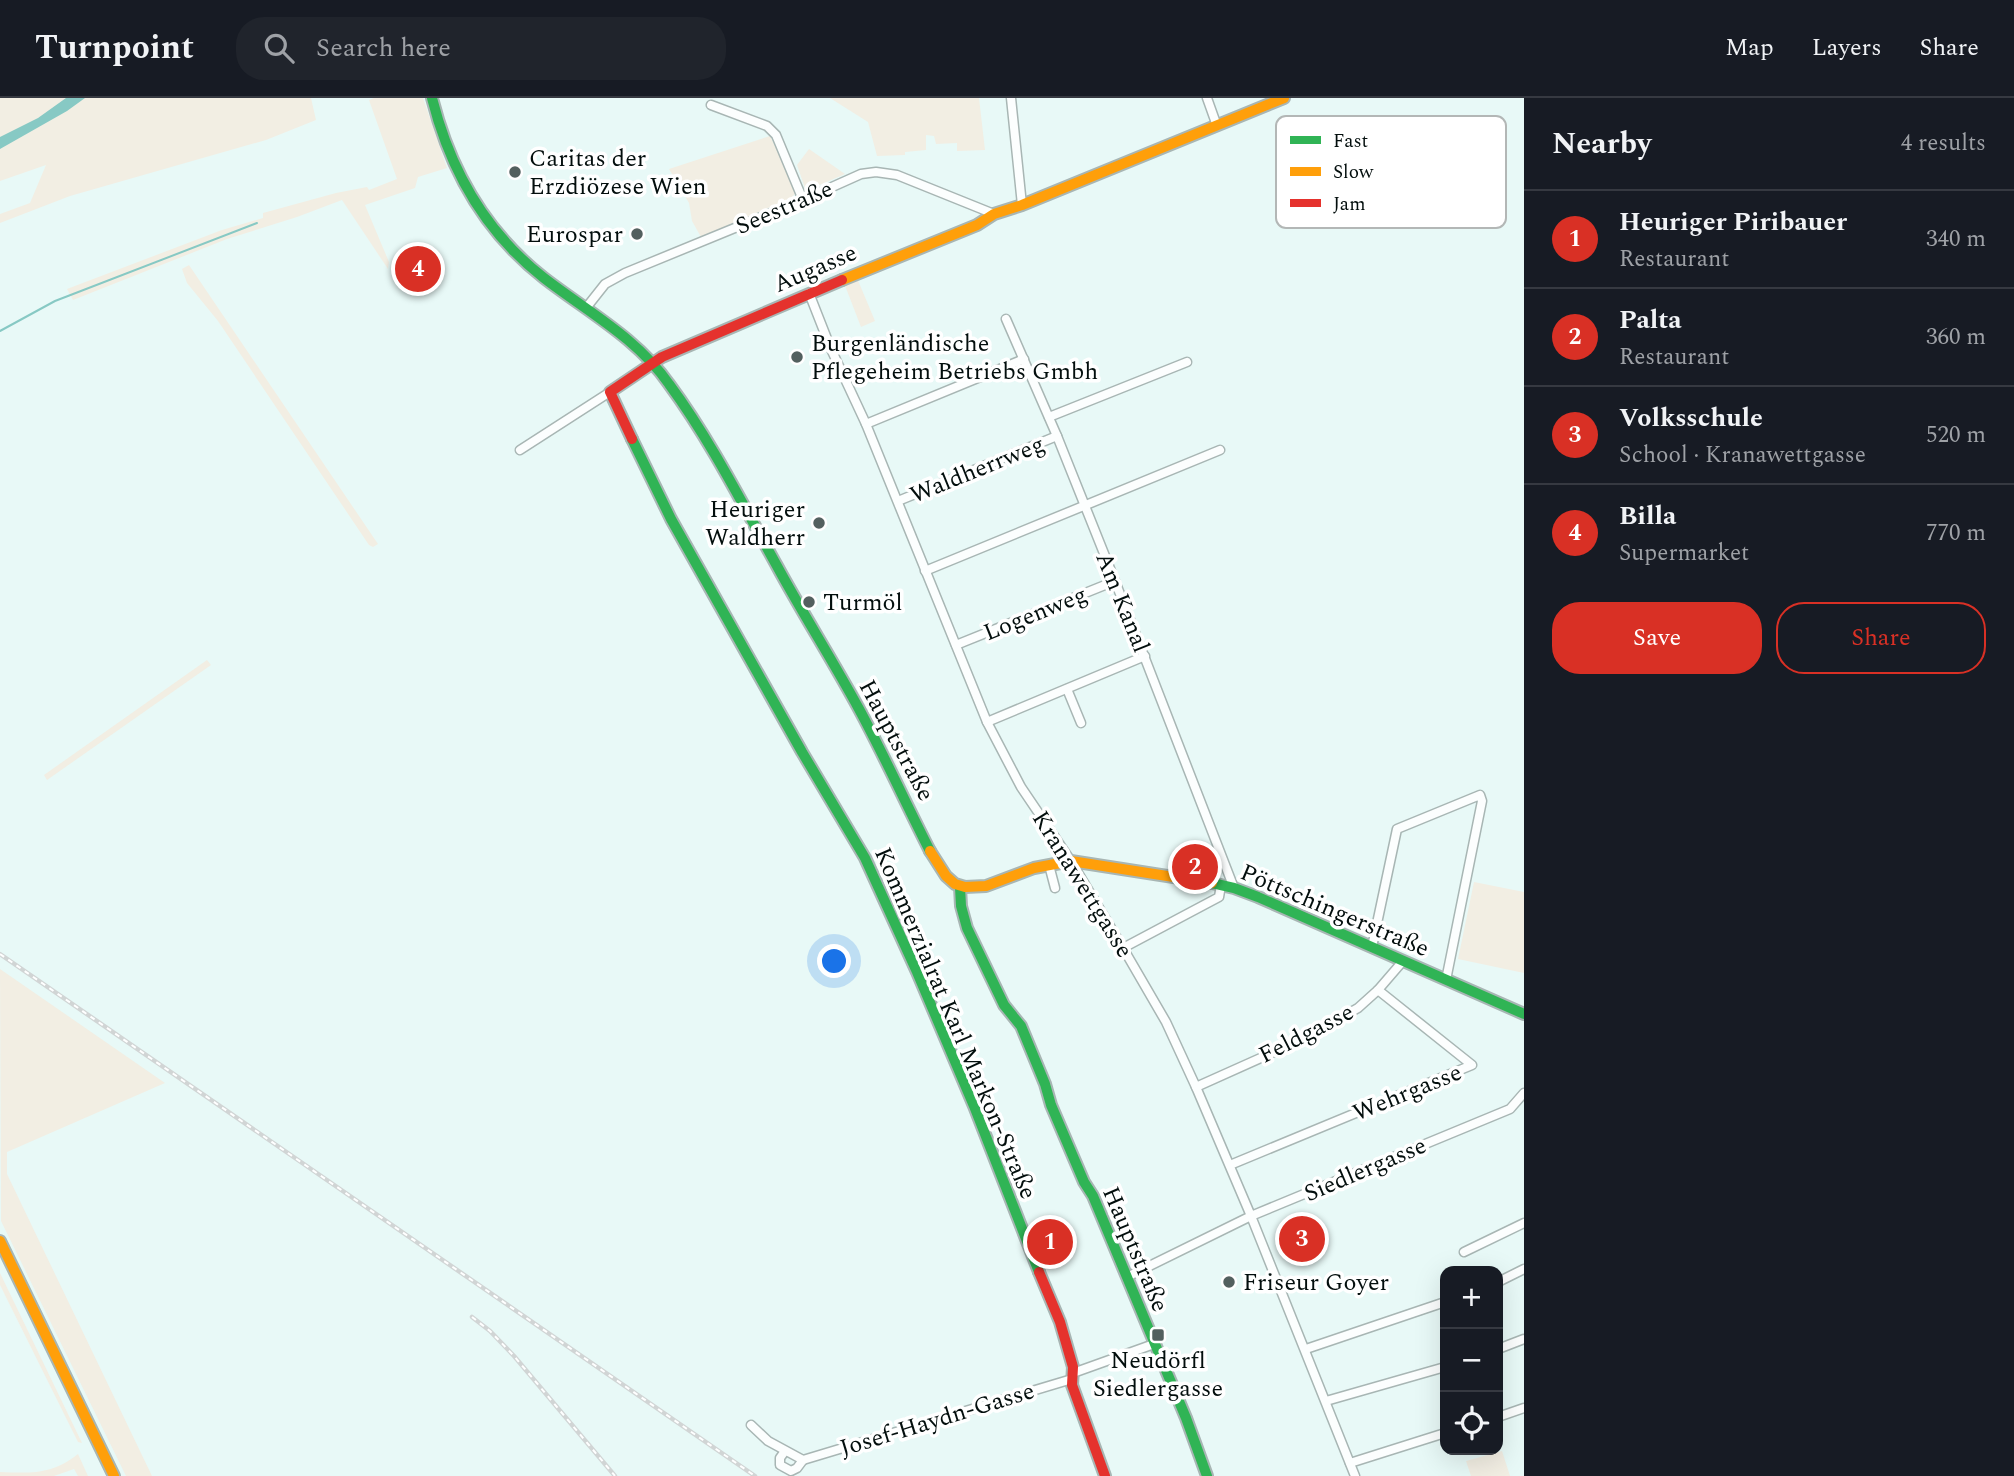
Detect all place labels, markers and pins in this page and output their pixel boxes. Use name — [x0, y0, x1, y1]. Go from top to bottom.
place label: Caritas der Erzdiözese Wien — [529, 141, 707, 205]
marker: Caritas der Erzdiözese Wien — [507, 164, 523, 180]
place label: Eurospar — [526, 217, 623, 253]
marker: Eurospar — [629, 226, 645, 242]
pin: 4 — [395, 243, 441, 295]
place label: Burgenländische Pflegeheim Betriebs Gmbh — [811, 326, 1098, 390]
marker: Burgenländische Pflegeheim Betriebs Gmbh — [789, 349, 805, 365]
place label: Heuriger Waldherr — [705, 492, 805, 556]
marker: Heuriger Waldherr — [811, 515, 827, 531]
place label: Turmöl — [823, 585, 903, 621]
marker: Turmöl — [801, 594, 817, 610]
pin: 2 — [1172, 841, 1218, 893]
pin: 3 — [1279, 1213, 1325, 1265]
pin: 1 — [1027, 1216, 1073, 1268]
place label: Friseur Goyer — [1243, 1265, 1389, 1301]
marker: Friseur Goyer — [1221, 1274, 1237, 1290]
marker: Neudörfl Siedlergasse — [1150, 1327, 1166, 1343]
place label: Neudörfl Siedlergasse — [1093, 1343, 1223, 1407]

